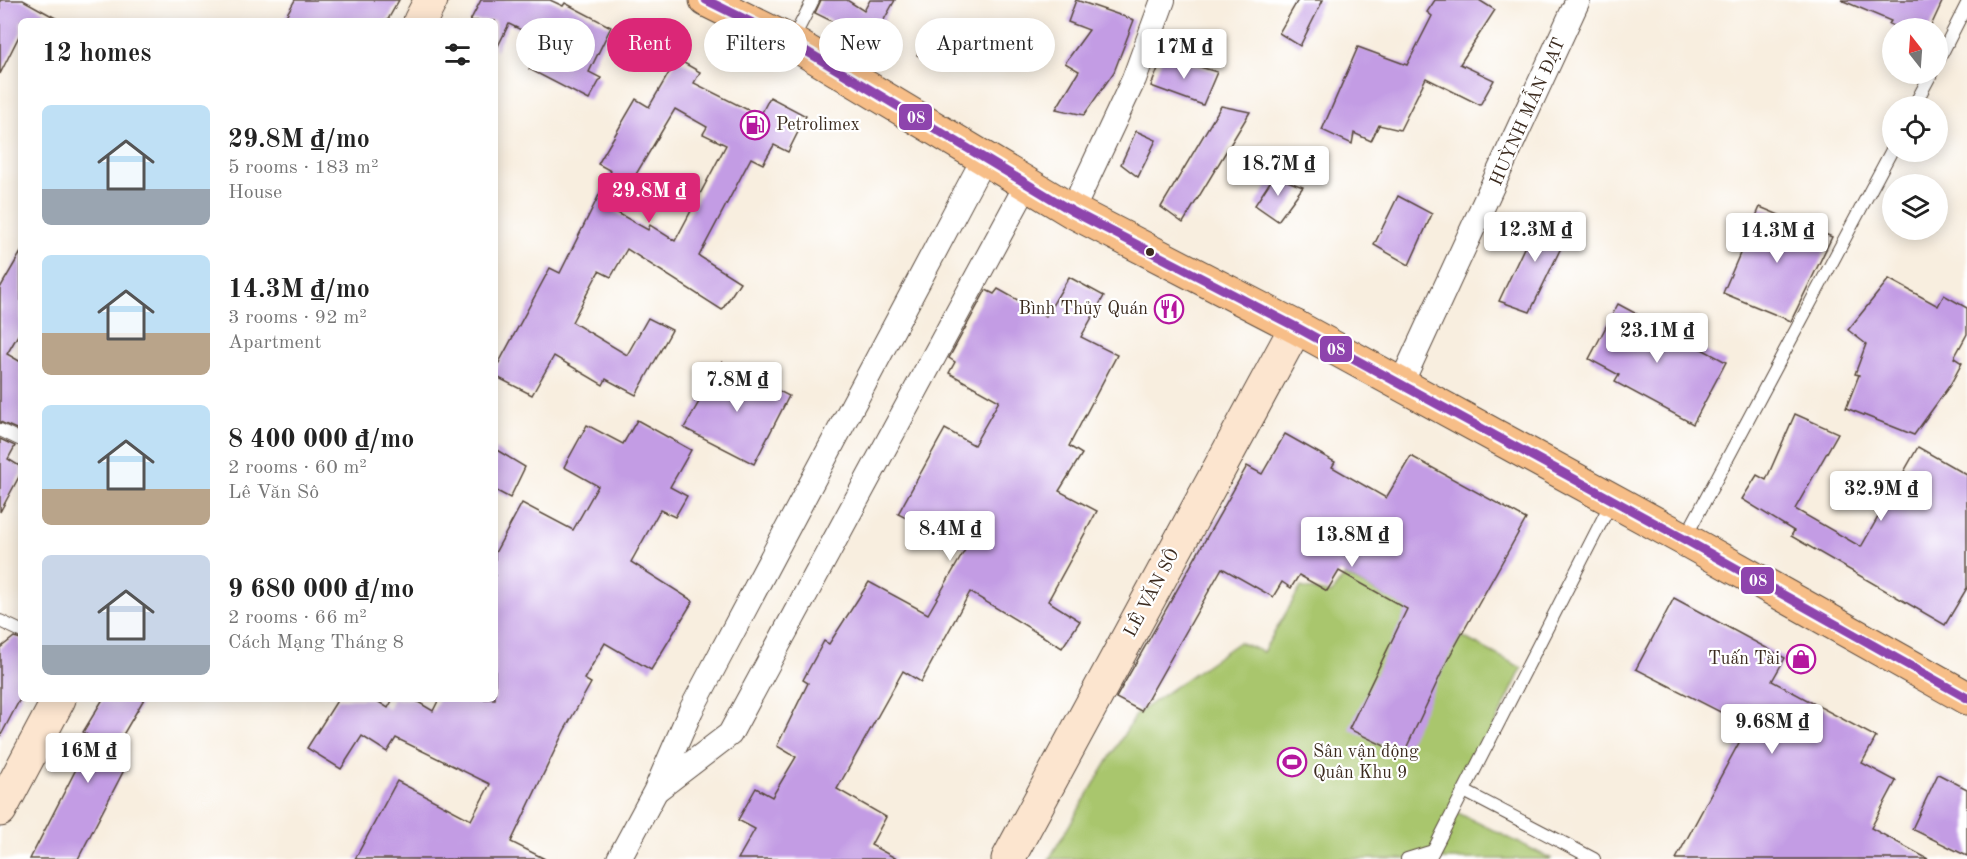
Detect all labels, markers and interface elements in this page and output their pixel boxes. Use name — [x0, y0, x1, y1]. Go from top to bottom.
chip: Buy — [516, 18, 595, 72]
chip: Rent — [607, 18, 692, 72]
chip: Filters — [704, 18, 807, 72]
chip: New — [819, 18, 903, 72]
chip: Apartment — [915, 18, 1055, 72]
north arrow — [1882, 18, 1948, 84]
map controls — [1882, 18, 1948, 240]
pin: 17M ₫ — [1142, 29, 1226, 80]
street label: HUỲNH MẪN ĐẠT — [1481, 32, 1569, 189]
icon: filters — [441, 38, 474, 71]
text: 17M ₫ — [1156, 38, 1212, 58]
text: 12 homes — [42, 41, 151, 67]
button: locate — [1882, 96, 1948, 162]
line badge: 08 — [898, 103, 933, 131]
fuel station icon: Petrolimex — [739, 109, 771, 141]
text: 08 — [907, 111, 925, 127]
place label: Petrolimex — [776, 116, 860, 134]
text: 29.8M ₫/mo — [228, 127, 370, 153]
icon: home — [90, 129, 162, 201]
pin: 18.7M ₫ — [1223, 146, 1333, 197]
text: 18.7M ₫ — [1241, 155, 1315, 175]
text: 5 rooms · 183 m² — [228, 158, 378, 178]
pin: 29.8M ₫ — [594, 173, 704, 224]
button: layers — [1882, 174, 1948, 240]
text: 29.8M ₫ — [612, 182, 686, 202]
text: House — [228, 183, 282, 203]
pin: 12.3M ₫ — [1480, 212, 1590, 263]
pin: 14.3M ₫ — [1722, 213, 1832, 264]
text: 12.3M ₫ — [1498, 221, 1572, 241]
text: 14.3M ₫ — [1740, 222, 1814, 242]
unlabelled marker — [1144, 246, 1156, 258]
text: 14.3M ₫/mo — [228, 277, 370, 303]
icon: home — [90, 279, 162, 351]
restaurant icon: Bình Thủy Quán — [1153, 293, 1185, 325]
place label: Bình Thủy Quán — [1019, 300, 1148, 318]
text: 3 rooms · 92 m² — [228, 308, 367, 328]
pin: 23.1M ₫ — [1602, 313, 1712, 364]
text: 23.1M ₫ — [1620, 322, 1694, 342]
text: Apartment — [228, 333, 322, 353]
line badge: 08 — [1319, 335, 1353, 363]
text: 08 — [1327, 343, 1345, 359]
pin: 7.8M ₫ — [688, 362, 786, 413]
text: 7.8M ₫ — [706, 371, 768, 391]
text: 8 400 000 ₫/mo — [228, 427, 414, 453]
icon: home — [90, 429, 162, 501]
text: 2 rooms · 60 m² — [228, 458, 367, 478]
pin: 32.9M ₫ — [1826, 471, 1936, 522]
text: 32.9M ₫ — [1844, 480, 1918, 500]
text: Lê Văn Sô — [228, 483, 319, 503]
pin: 8.4M ₫ — [901, 511, 999, 562]
pin: 13.8M ₫ — [1297, 517, 1407, 568]
text: 8.4M ₫ — [919, 520, 981, 540]
text: 13.8M ₫ — [1315, 526, 1389, 546]
street label: LÊ VĂN SÔ — [1118, 544, 1183, 640]
line badge: 08 — [1740, 566, 1775, 595]
text: 08 — [1749, 574, 1767, 590]
text: 9 680 000 ₫/mo — [228, 577, 414, 603]
icon: home — [90, 579, 162, 651]
text: 2 rooms · 66 m² — [228, 608, 367, 628]
text: Cách Mạng Tháng 8 — [228, 633, 404, 653]
shop icon: Tuấn Tài — [1785, 643, 1817, 675]
place label: Tuấn Tài — [1708, 649, 1780, 668]
pin: 9.68M ₫ — [1717, 704, 1827, 755]
text: 9.68M ₫ — [1735, 713, 1809, 733]
pin: 16M ₫ — [46, 733, 130, 784]
text: 16M ₫ — [60, 742, 116, 762]
place label: Sân vận động Quân Khu 9 — [1313, 743, 1419, 782]
sports icon: Sân vận động Quân Khu 9 — [1276, 746, 1308, 778]

